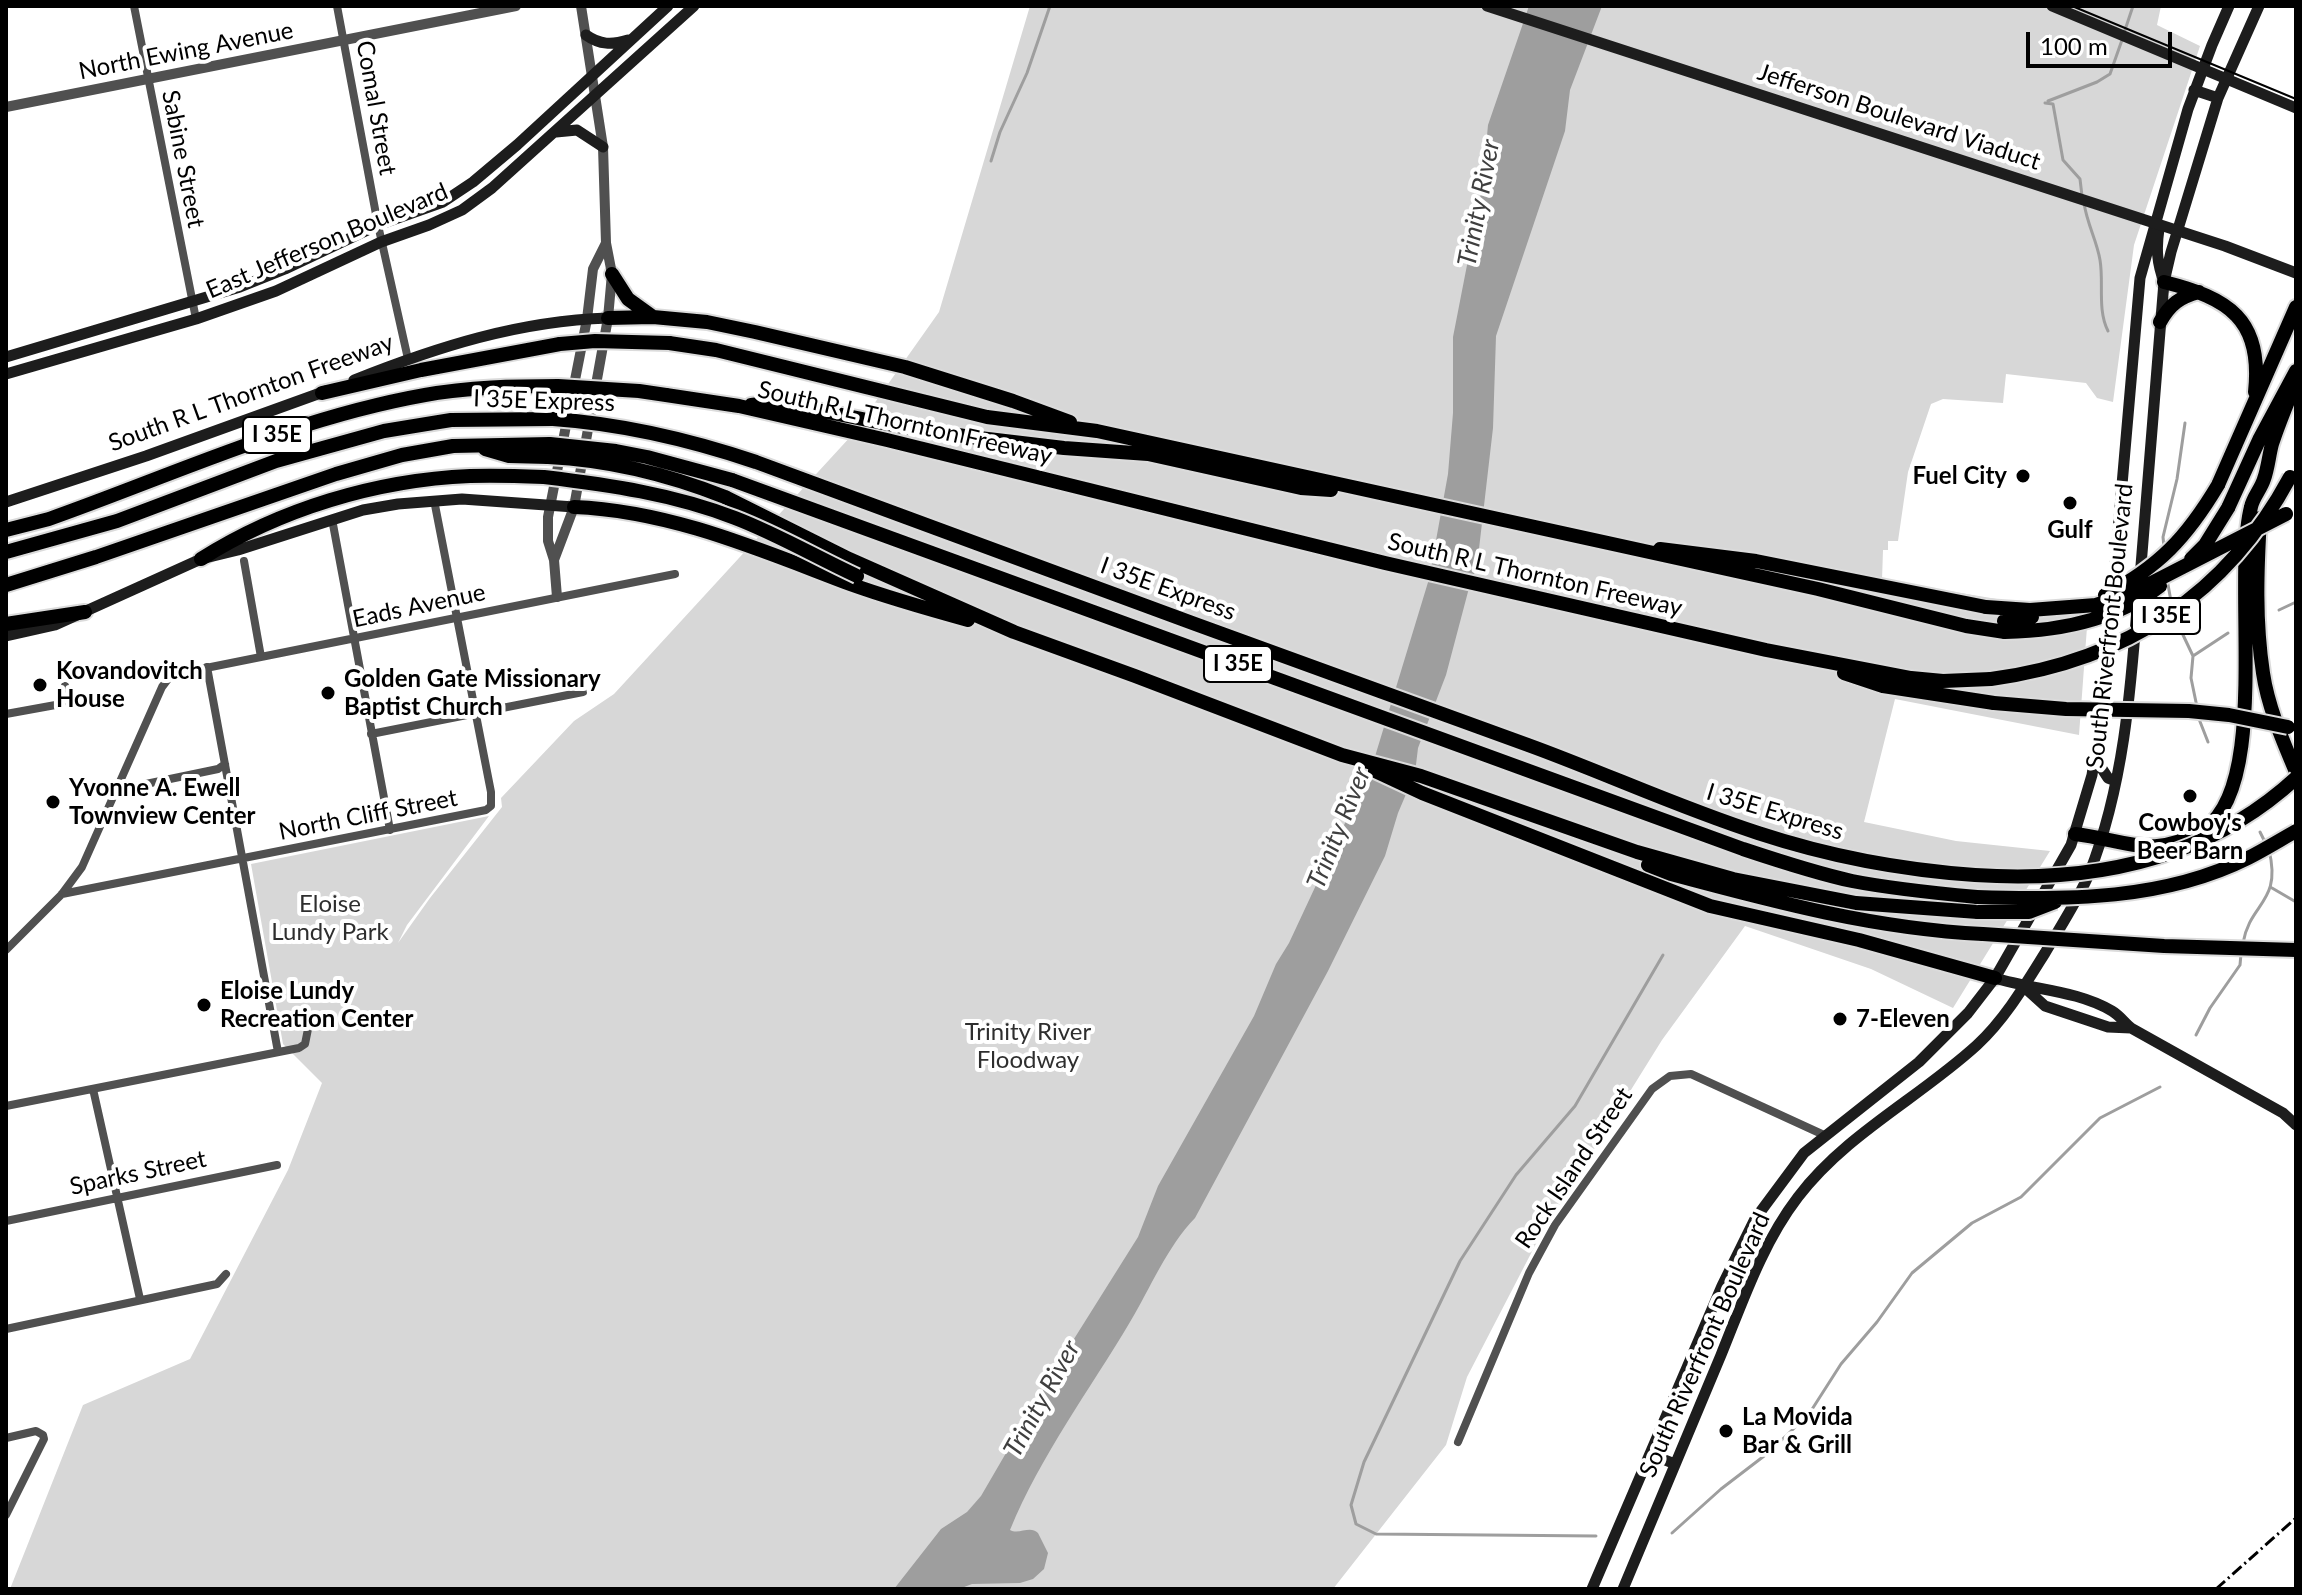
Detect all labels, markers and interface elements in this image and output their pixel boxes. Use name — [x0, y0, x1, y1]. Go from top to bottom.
street label: North Ewing Avenue — [76, 16, 296, 86]
scale bar — [2030, 16, 2176, 66]
text: 100 m — [2040, 31, 2108, 60]
street label: Comal Street — [350, 38, 402, 178]
street label: Jefferson Boulevard Viaduct — [1754, 58, 2044, 176]
street label: Sabine Street — [156, 88, 210, 230]
water label: Trinity River — [1451, 137, 1507, 269]
street label: East Jefferson Boulevard — [202, 177, 452, 305]
street label: South R L Thornton Freeway — [105, 328, 397, 458]
street label: South R L Thornton Freeway — [755, 375, 1055, 471]
street label: I 35E Express — [473, 384, 615, 418]
road number: I 35E — [243, 417, 311, 453]
place label: Fuel City — [1913, 462, 2007, 490]
marker: Fuel City — [2014, 467, 2032, 485]
street label: South Riverfront Boulevard — [2081, 482, 2139, 770]
marker: Gulf — [2061, 494, 2079, 512]
place label: Gulf — [2047, 516, 2093, 544]
street label: South R L Thornton Freeway — [1385, 527, 1685, 623]
street label: I 35E Express — [1097, 551, 1239, 627]
street label: Eads Avenue — [350, 578, 488, 634]
road number: I 35E — [2132, 598, 2200, 634]
road number: I 35E — [1204, 646, 1272, 682]
place label: Kovandovitch House — [56, 657, 203, 713]
place label: Golden Gate Missionary Baptist Church — [344, 665, 601, 721]
marker: Kovandovitch House — [31, 676, 49, 694]
marker: Golden Gate Missionary Baptist Church — [319, 684, 337, 702]
water label: Trinity River — [1300, 763, 1378, 893]
place label: Yvonne A. Ewell Townview Center — [69, 774, 256, 830]
street label: I 35E Express — [1703, 778, 1847, 846]
street label: North Cliff Street — [276, 784, 460, 846]
marker: Cowboy's Beer Barn — [2181, 787, 2199, 805]
marker: Yvonne A. Ewell Townview Center — [44, 793, 62, 811]
place label: Cowboy's Beer Barn — [2137, 809, 2243, 865]
park label: Eloise Lundy Park — [271, 890, 389, 946]
place label: Eloise Lundy Recreation Center — [220, 977, 413, 1033]
marker: Eloise Lundy Recreation Center — [195, 996, 213, 1014]
place label: 7-Eleven — [1856, 1005, 1950, 1033]
marker: 7-Eleven — [1831, 1010, 1849, 1028]
park label: Trinity River Floodway — [965, 1018, 1091, 1074]
street label: Rock Island Street — [1509, 1082, 1639, 1254]
street label: Sparks Street — [67, 1144, 209, 1202]
street label: South Riverfront Boulevard — [1634, 1208, 1776, 1482]
water label: Trinity River — [997, 1335, 1087, 1463]
place label: La Movida Bar & Grill — [1742, 1403, 1853, 1459]
marker: La Movida Bar & Grill — [1717, 1422, 1735, 1440]

